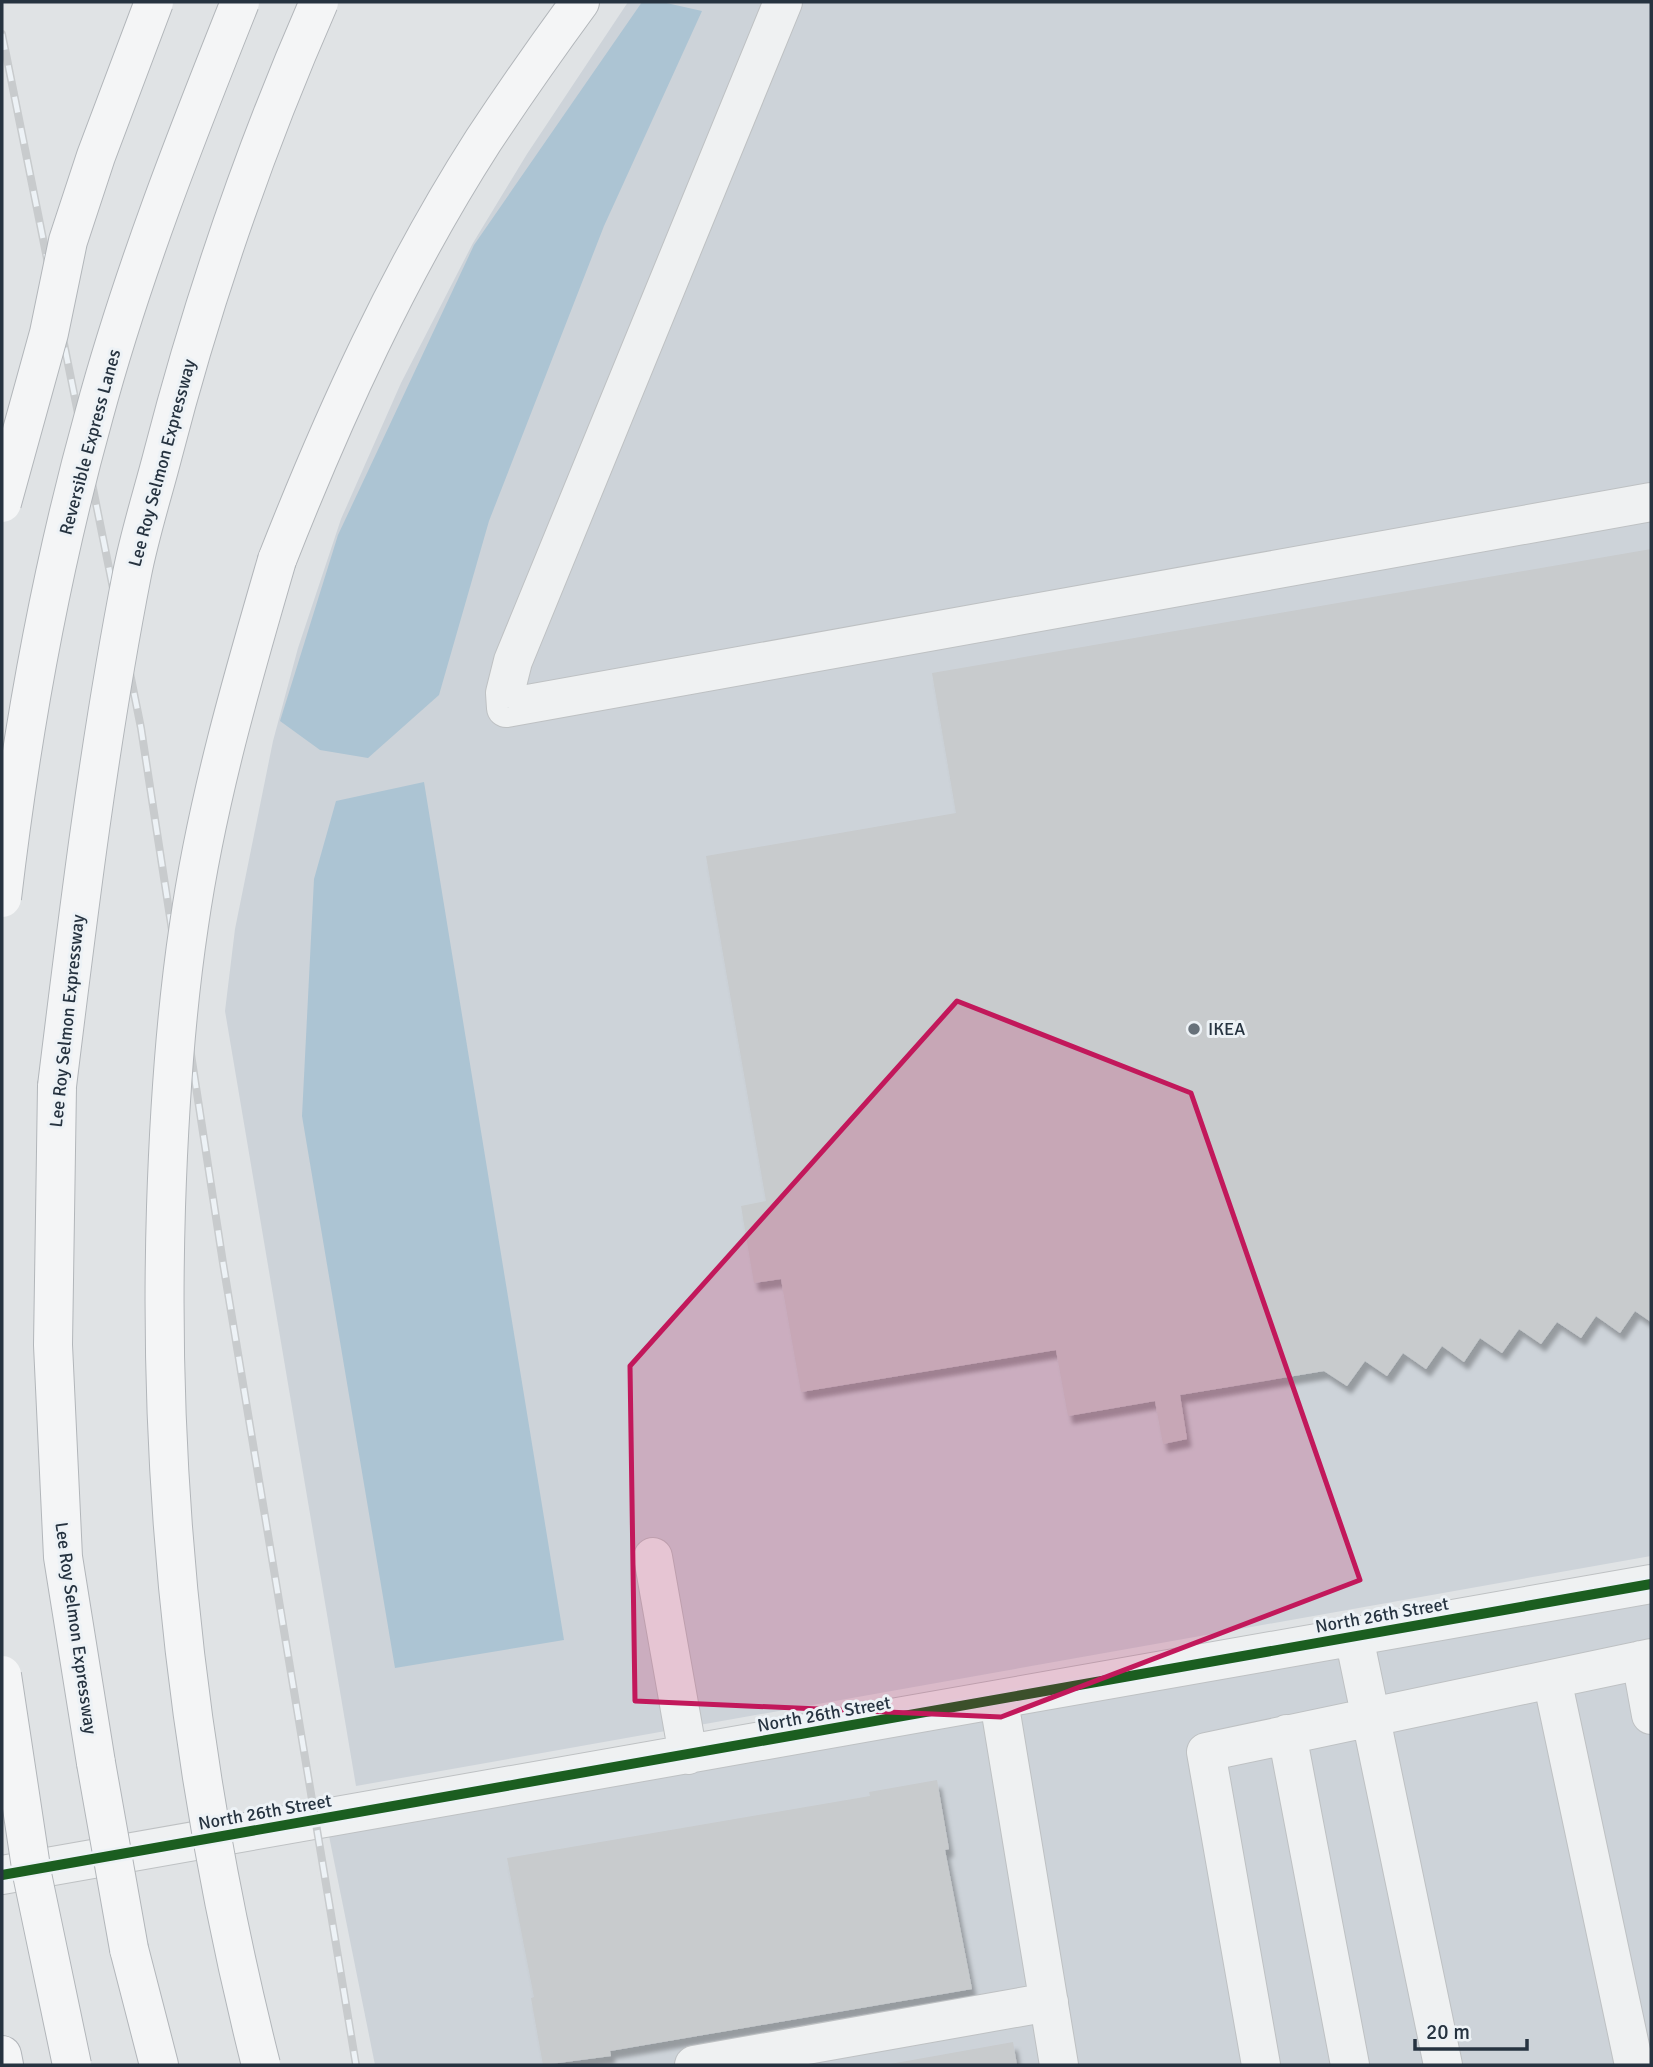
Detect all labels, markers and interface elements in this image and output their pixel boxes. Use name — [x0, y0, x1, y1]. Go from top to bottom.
street label: Reversible Express Lanes — [55, 347, 125, 537]
street label: Lee Roy Selmon Expressway — [124, 356, 200, 569]
street label: Lee Roy Selmon Expressway — [45, 913, 89, 1129]
place label: IKEA — [1208, 1018, 1245, 1040]
marker: IKEA — [1186, 1021, 1202, 1037]
street label: Lee Roy Selmon Expressway — [50, 1521, 102, 1736]
street label: North 26th Street — [1314, 1592, 1450, 1638]
street label: North 26th Street — [756, 1691, 892, 1737]
street label: North 26th Street — [197, 1789, 333, 1835]
scale bar — [1415, 2008, 1527, 2052]
text: 20 m — [1426, 2019, 1470, 2045]

